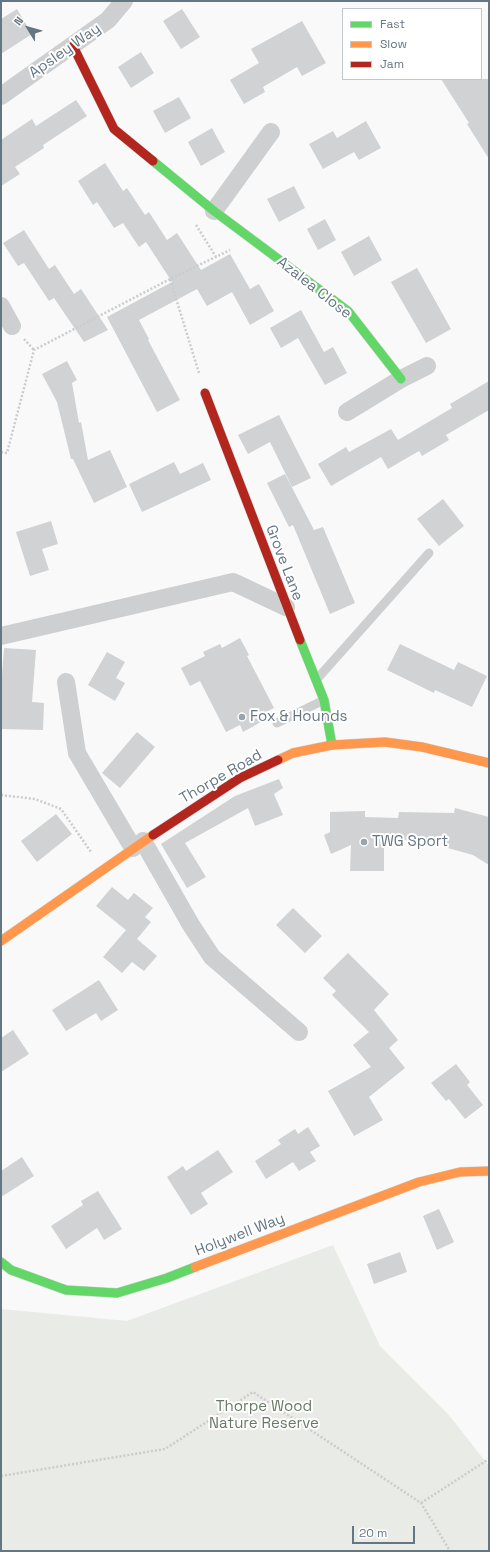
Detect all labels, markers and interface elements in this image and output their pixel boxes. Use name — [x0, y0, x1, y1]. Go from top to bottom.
north arrow — [8, 8, 48, 48]
legend — [342, 8, 482, 80]
text: N — [11, 14, 26, 28]
text: Fast — [380, 16, 405, 32]
street label: Apsley Way — [26, 20, 104, 82]
text: Slow — [380, 36, 407, 52]
text: Jam — [380, 56, 404, 72]
street label: Azalea Close — [273, 253, 355, 323]
street label: Grove Lane — [261, 523, 307, 603]
place label: Fox & Hounds — [250, 708, 348, 726]
marker: Fox & Hounds — [237, 712, 247, 722]
street label: Thorpe Road — [177, 746, 265, 808]
place label: TWG Sport — [372, 833, 448, 851]
marker: TWG Sport — [359, 837, 369, 847]
street label: Holywell Way — [193, 1210, 287, 1260]
park label: Thorpe Wood Nature Reserve — [209, 1398, 319, 1433]
scale bar — [354, 1518, 417, 1544]
text: 20 m — [359, 1525, 387, 1541]

